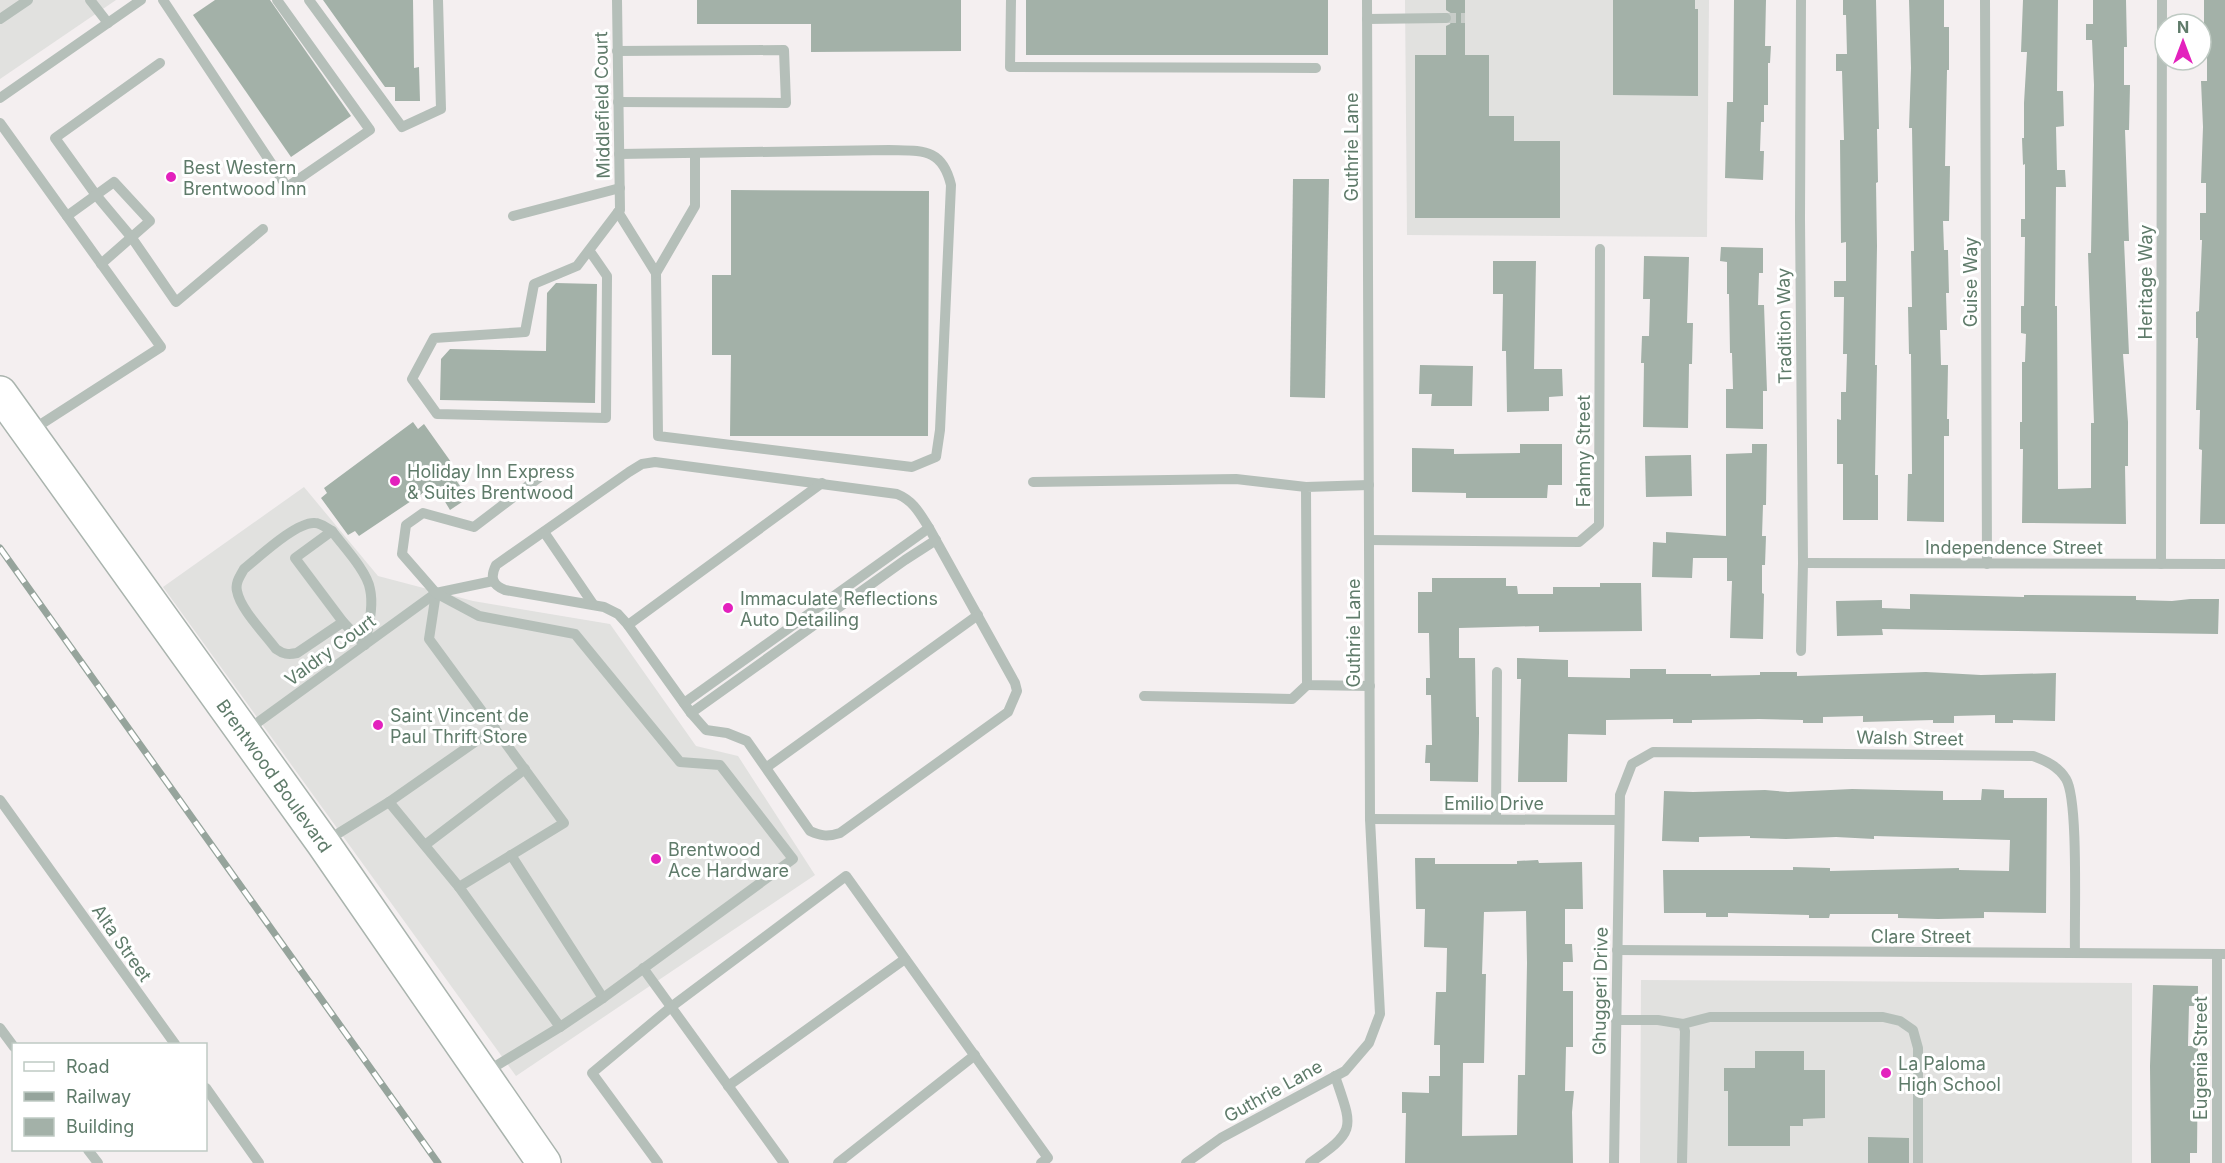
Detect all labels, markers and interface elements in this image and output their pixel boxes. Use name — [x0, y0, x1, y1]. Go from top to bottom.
north arrow — [2153, 12, 2213, 72]
text: N — [2177, 17, 2189, 37]
street label: Middlefield Court — [590, 31, 614, 179]
street label: Guthrie Lane — [1341, 93, 1362, 202]
place label: Best Western Brentwood Inn — [183, 157, 307, 199]
marker: Best Western Brentwood Inn — [164, 170, 178, 184]
street label: Heritage Way — [2135, 225, 2156, 339]
street label: Guise Way — [1960, 237, 1981, 327]
street label: Tradition Way — [1772, 268, 1796, 384]
street label: Fahmy Street — [1573, 395, 1594, 507]
place label: Holiday Inn Express & Suites Brentwood — [407, 461, 575, 503]
marker: Holiday Inn Express & Suites Brentwood — [388, 474, 402, 488]
street label: Independence Street — [1925, 537, 2103, 558]
street label: Guthrie Lane — [1343, 579, 1364, 688]
place label: Immaculate Reflections Auto Detailing — [740, 588, 938, 630]
marker: Immaculate Reflections Auto Detailing — [721, 601, 735, 615]
street label: Valdry Court — [281, 610, 379, 690]
street label: Brentwood Boulevard — [213, 695, 337, 856]
place label: Saint Vincent de Paul Thrift Store — [390, 705, 529, 747]
marker: Saint Vincent de Paul Thrift Store — [371, 718, 385, 732]
street label: Walsh Street — [1856, 727, 1964, 749]
street label: Emilio Drive — [1444, 793, 1544, 814]
place label: Brentwood Ace Hardware — [668, 839, 789, 881]
marker: Brentwood Ace Hardware — [649, 852, 663, 866]
street label: Alta Street — [88, 901, 156, 986]
street label: Clare Street — [1871, 926, 1971, 947]
street label: Ghuggeri Drive — [1588, 927, 1612, 1055]
street label: Eugenia Street — [2190, 996, 2211, 1120]
legend — [12, 1043, 207, 1151]
place label: La Paloma High School — [1898, 1053, 2001, 1095]
street label: Guthrie Lane — [1220, 1055, 1326, 1127]
text: Road — [66, 1056, 109, 1077]
marker: La Paloma High School — [1879, 1066, 1893, 1080]
text: Railway — [66, 1086, 131, 1107]
text: Building — [66, 1116, 134, 1137]

